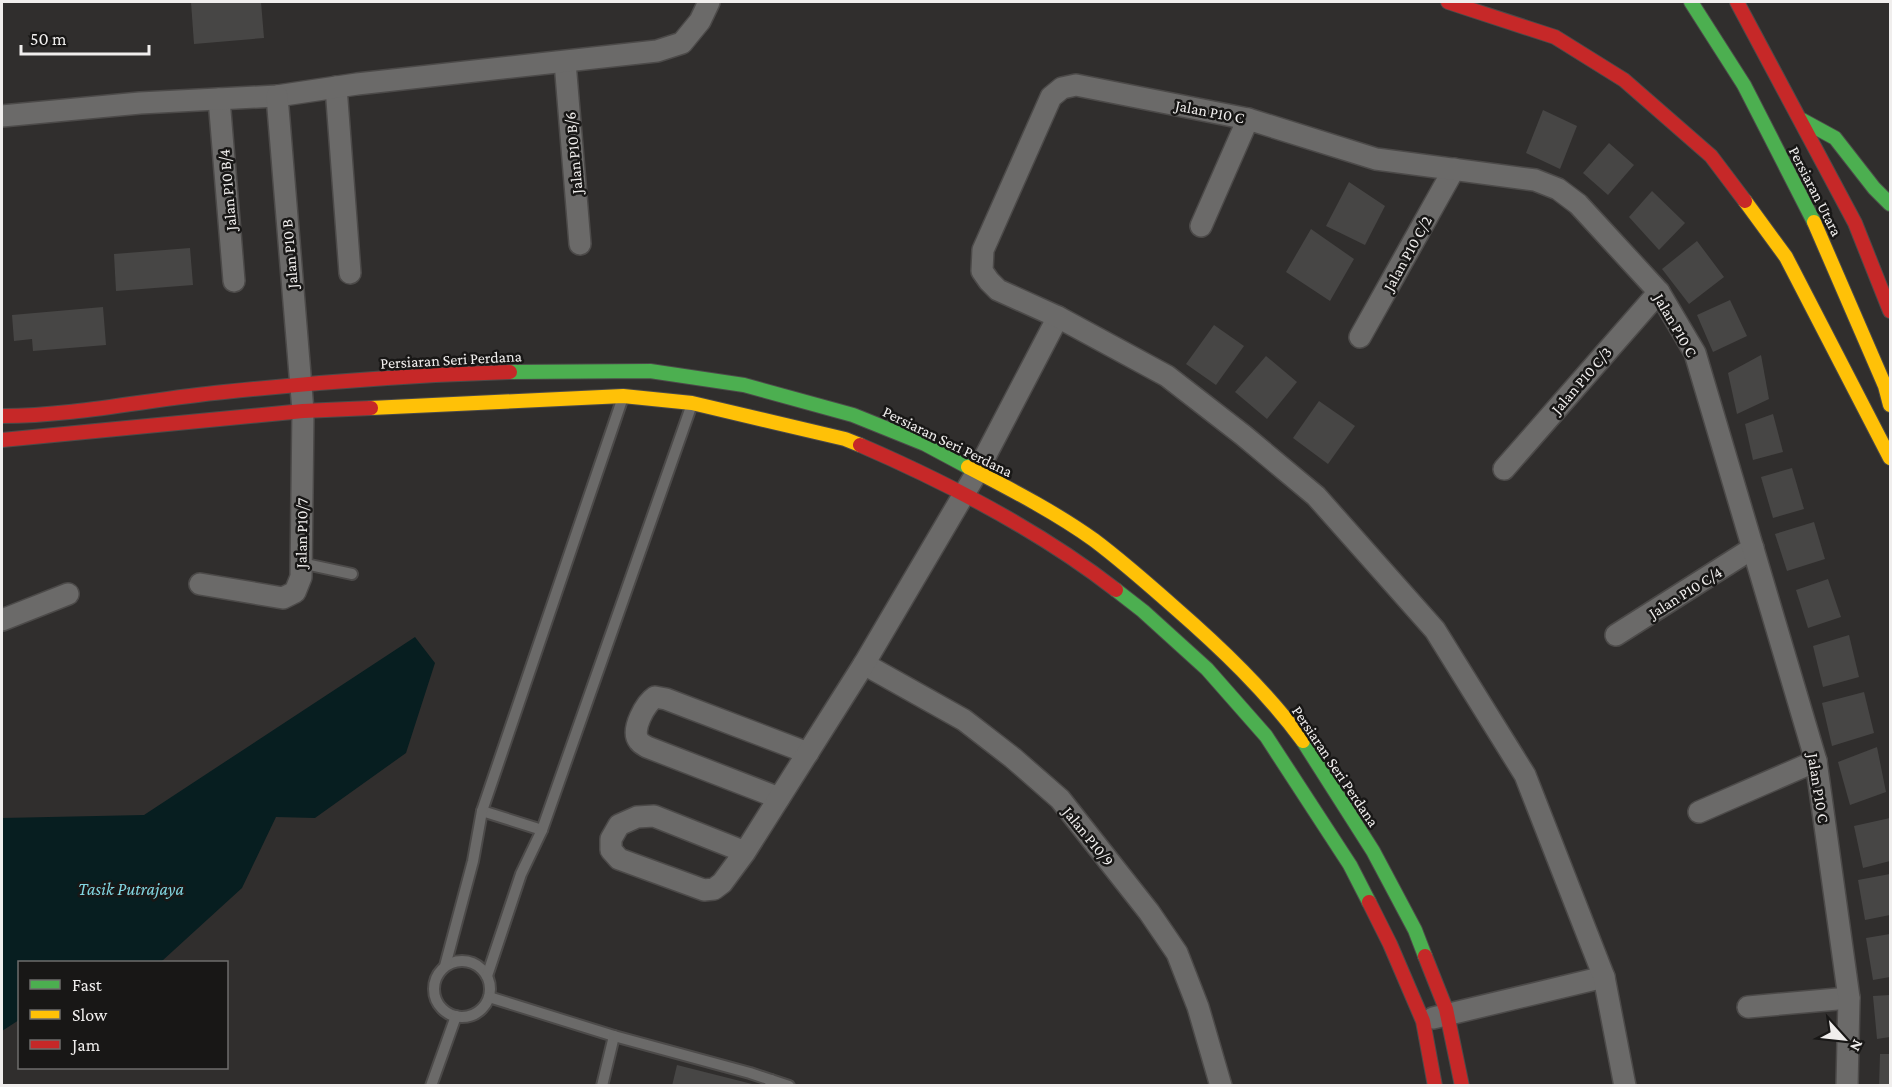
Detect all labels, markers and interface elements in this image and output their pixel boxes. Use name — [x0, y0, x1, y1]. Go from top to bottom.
scale bar — [21, 18, 148, 56]
text: 50 m — [30, 29, 67, 49]
street label: Jalan P10 C — [1172, 96, 1246, 128]
street label: Jalan P10 B/6 — [561, 111, 587, 197]
street label: Persiaran Utara — [1786, 144, 1846, 239]
street label: Jalan P10 B/4 — [215, 148, 241, 234]
street label: Jalan P10 C/2 — [1379, 212, 1436, 296]
street label: Jalan P10 B — [278, 218, 302, 291]
street label: Jalan P10 C — [1649, 289, 1700, 360]
street label: Jalan P10 C/3 — [1546, 343, 1616, 419]
street label: Persiaran Seri Perdana — [380, 347, 523, 372]
street label: Persiaran Seri Perdana — [880, 403, 1016, 480]
street label: Jalan P10/7 — [292, 497, 312, 570]
street label: Jalan P10 C/4 — [1644, 563, 1726, 624]
street label: Persiaran Seri Perdana — [1289, 703, 1383, 830]
street label: Jalan P10 C — [1803, 750, 1832, 824]
street label: Jalan P10/9 — [1058, 802, 1118, 870]
water label: Tasik Putrajaya — [78, 879, 184, 900]
legend — [18, 961, 228, 1069]
text: Fast — [72, 975, 103, 995]
text: Slow — [72, 1005, 108, 1025]
north arrow — [1814, 1009, 1874, 1069]
text: Jam — [70, 1035, 101, 1055]
text: N — [1847, 1037, 1867, 1054]

